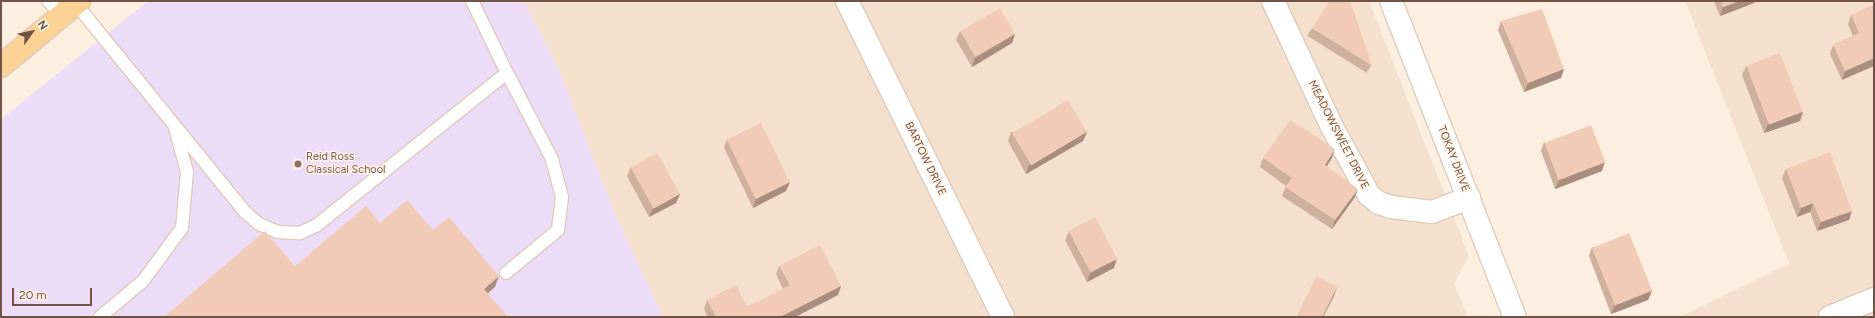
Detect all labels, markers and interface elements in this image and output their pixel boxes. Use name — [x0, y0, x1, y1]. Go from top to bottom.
north arrow — [12, 12, 52, 52]
text: N — [35, 18, 50, 32]
street label: MEADOWSWEET DRIVE — [1305, 78, 1371, 192]
street label: BARTOW DRIVE — [901, 120, 949, 198]
street label: TOKAY DRIVE — [1434, 124, 1472, 194]
place label: Reid Ross Classical School — [306, 151, 385, 177]
marker: Reid Ross Classical School — [293, 159, 303, 169]
scale bar — [14, 280, 94, 306]
text: 20 m — [19, 288, 47, 302]

